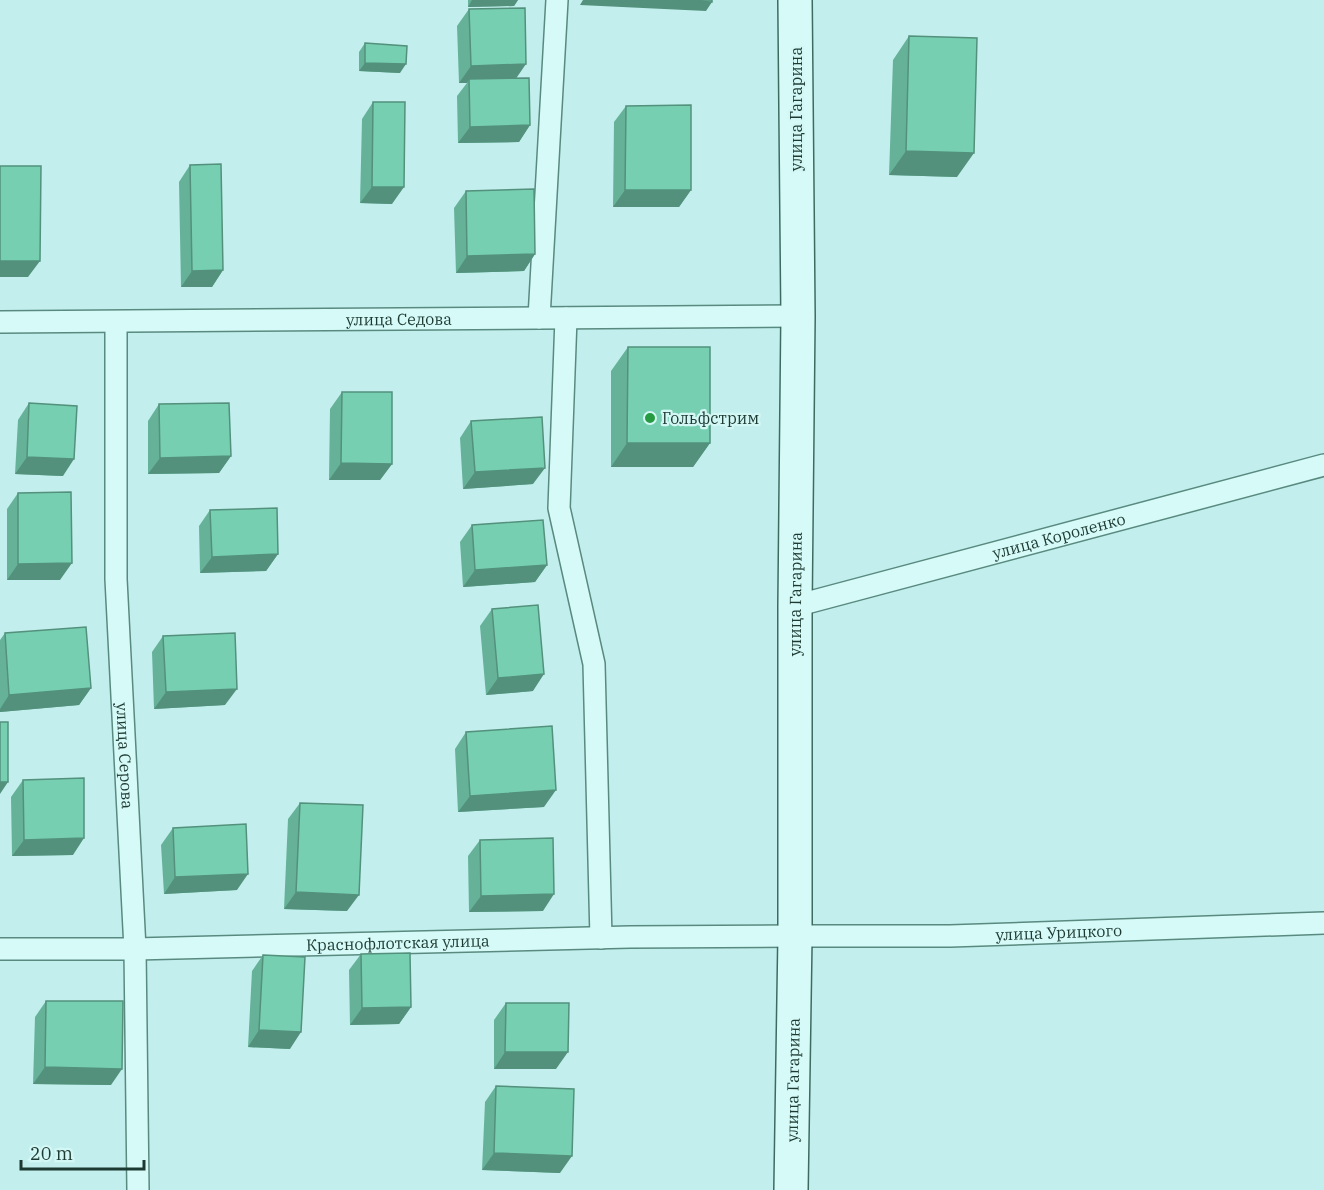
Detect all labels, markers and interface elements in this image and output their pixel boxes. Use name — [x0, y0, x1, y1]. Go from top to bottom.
street label: улица Гагарина — [786, 47, 806, 171]
street label: улица Седова — [346, 309, 452, 329]
place label: Гольфстрим — [662, 408, 759, 428]
marker: Гольфстрим — [643, 411, 657, 425]
street label: улица Короленко — [990, 508, 1127, 563]
street label: улица Гагарина — [785, 531, 806, 656]
street label: улица Серова — [112, 702, 138, 810]
street label: улица Урицкого — [995, 920, 1122, 944]
street label: Краснофлотская улица — [306, 930, 490, 955]
street label: улица Гагарина — [782, 1017, 804, 1142]
scale bar — [21, 1133, 144, 1171]
text: 20 m — [30, 1142, 73, 1165]

